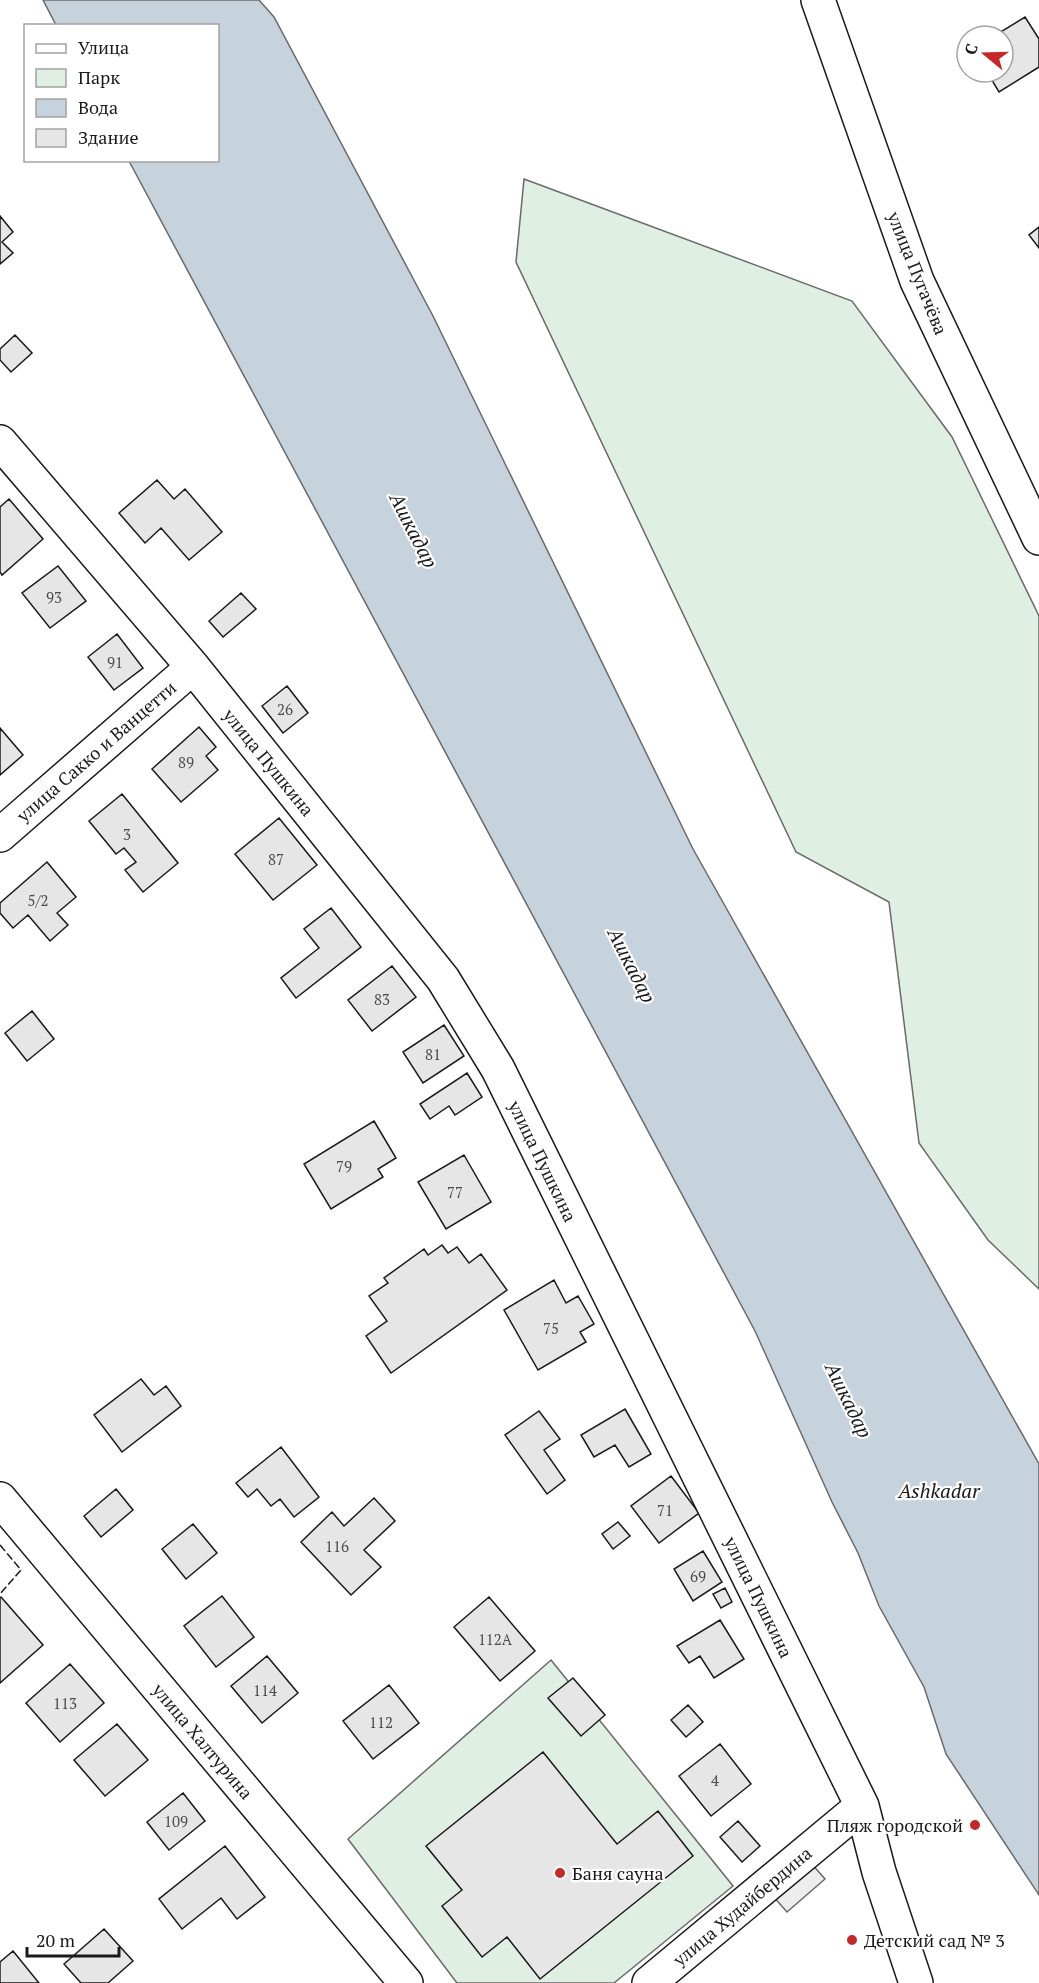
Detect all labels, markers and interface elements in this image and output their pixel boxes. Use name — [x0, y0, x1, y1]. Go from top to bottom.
legend — [24, 24, 219, 162]
north arrow — [955, 24, 1015, 84]
text: Улица — [78, 35, 129, 59]
text: С — [959, 41, 983, 58]
text: Парк — [78, 65, 120, 89]
text: Вода — [78, 95, 118, 119]
text: Здание — [78, 125, 138, 149]
street label: улица Пугачёва — [882, 207, 954, 338]
water label: Ашкадар — [383, 487, 445, 572]
house number: 93 — [46, 587, 62, 607]
house number: 91 — [107, 652, 123, 672]
street label: улица Сакко и Ванцетти — [10, 675, 181, 828]
house number: 26 — [277, 699, 293, 719]
street label: улица Пушкина — [218, 702, 320, 821]
house number: 89 — [178, 752, 194, 772]
house number: 3 — [123, 824, 131, 844]
house number: 87 — [268, 849, 284, 869]
house number: 5/2 — [27, 890, 49, 910]
water label: Ашкадар — [601, 922, 663, 1007]
house number: 83 — [374, 989, 390, 1009]
house number: 81 — [425, 1044, 441, 1064]
street label: улица Пушкина — [503, 1096, 583, 1226]
house number: 79 — [336, 1156, 352, 1176]
house number: 77 — [447, 1182, 463, 1202]
house number: 75 — [543, 1318, 559, 1338]
water label: Ашкадар — [819, 1357, 879, 1443]
water label: Ashkadar — [897, 1477, 981, 1504]
house number: 71 — [657, 1500, 673, 1520]
street label: улица Пушкина — [719, 1532, 799, 1662]
house number: 116 — [325, 1536, 349, 1556]
house number: 69 — [690, 1566, 706, 1586]
house number: 112А — [478, 1629, 513, 1649]
street label: улица Халтурина — [147, 1677, 259, 1804]
house number: 114 — [253, 1680, 277, 1700]
house number: 113 — [53, 1693, 77, 1713]
house number: 112 — [369, 1712, 393, 1732]
house number: 4 — [711, 1770, 719, 1790]
house number: 109 — [164, 1811, 188, 1831]
place label: Пляж городской — [827, 1813, 963, 1837]
marker: Пляж городской — [968, 1818, 982, 1832]
street label: улица Худайбердина — [667, 1841, 816, 1972]
place label: Баня сауна — [572, 1861, 664, 1885]
marker: Баня сауна — [553, 1866, 567, 1880]
scale bar — [27, 1920, 118, 1958]
text: 20 m — [36, 1928, 76, 1952]
place label: Детский сад № 3 — [864, 1928, 1005, 1952]
marker: Детский сад № 3 — [845, 1933, 859, 1947]

